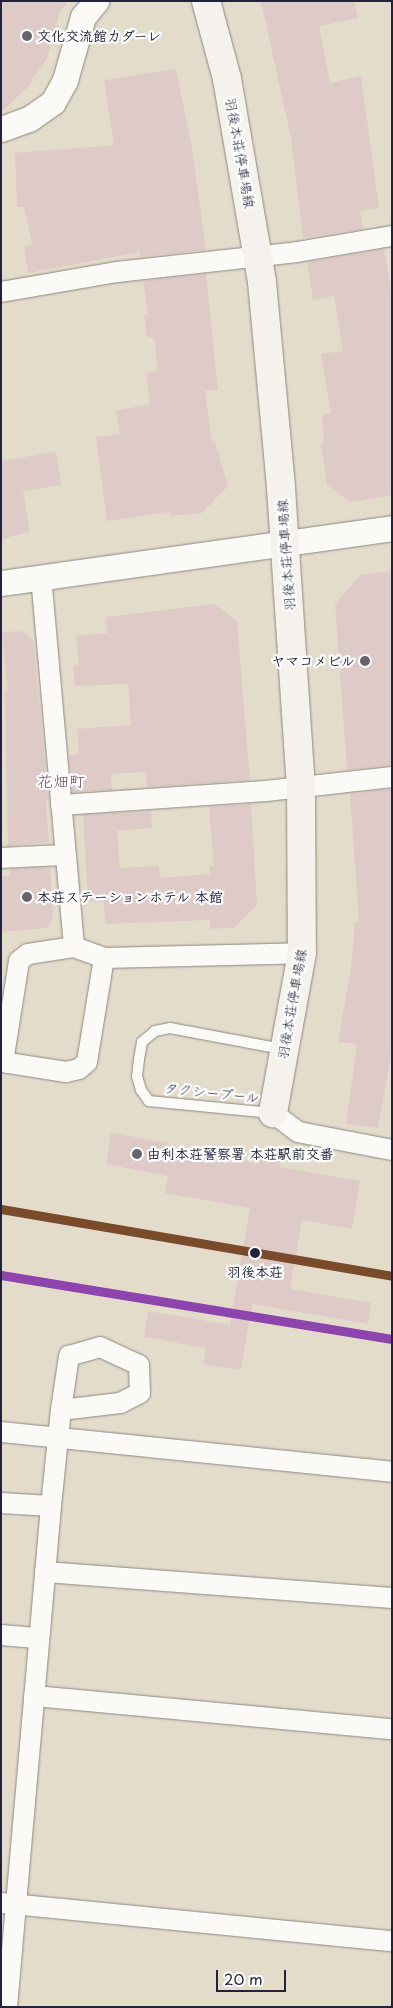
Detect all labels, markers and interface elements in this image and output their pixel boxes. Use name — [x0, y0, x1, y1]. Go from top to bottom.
place label: 文化交流館カダーレ — [37, 28, 162, 44]
marker: 文化交流館カダーレ — [21, 30, 33, 42]
street label: 羽後本荘停車場線 — [222, 96, 258, 210]
street label: 羽後本荘停車場線 — [274, 499, 298, 611]
place label: ヤマコメビル — [271, 653, 355, 669]
marker: ヤマコメビル — [359, 655, 371, 667]
district label: 花畑町 — [37, 770, 85, 790]
place label: 本荘ステーションホテル 本館 — [37, 889, 223, 905]
marker: 本荘ステーションホテル 本館 — [21, 891, 33, 903]
street label: 羽後本荘停車場線 — [274, 947, 310, 1061]
street label: タクシープール — [163, 1080, 261, 1106]
place label: 由利本荘警察署 本荘駅前交番 — [147, 1146, 333, 1162]
marker: 由利本荘警察署 本荘駅前交番 — [131, 1148, 143, 1160]
marker: 羽後本荘 — [246, 1244, 264, 1262]
place label: 羽後本荘 — [227, 1264, 283, 1280]
scale bar — [218, 1960, 288, 1992]
text: 20 m — [224, 1967, 263, 1990]

